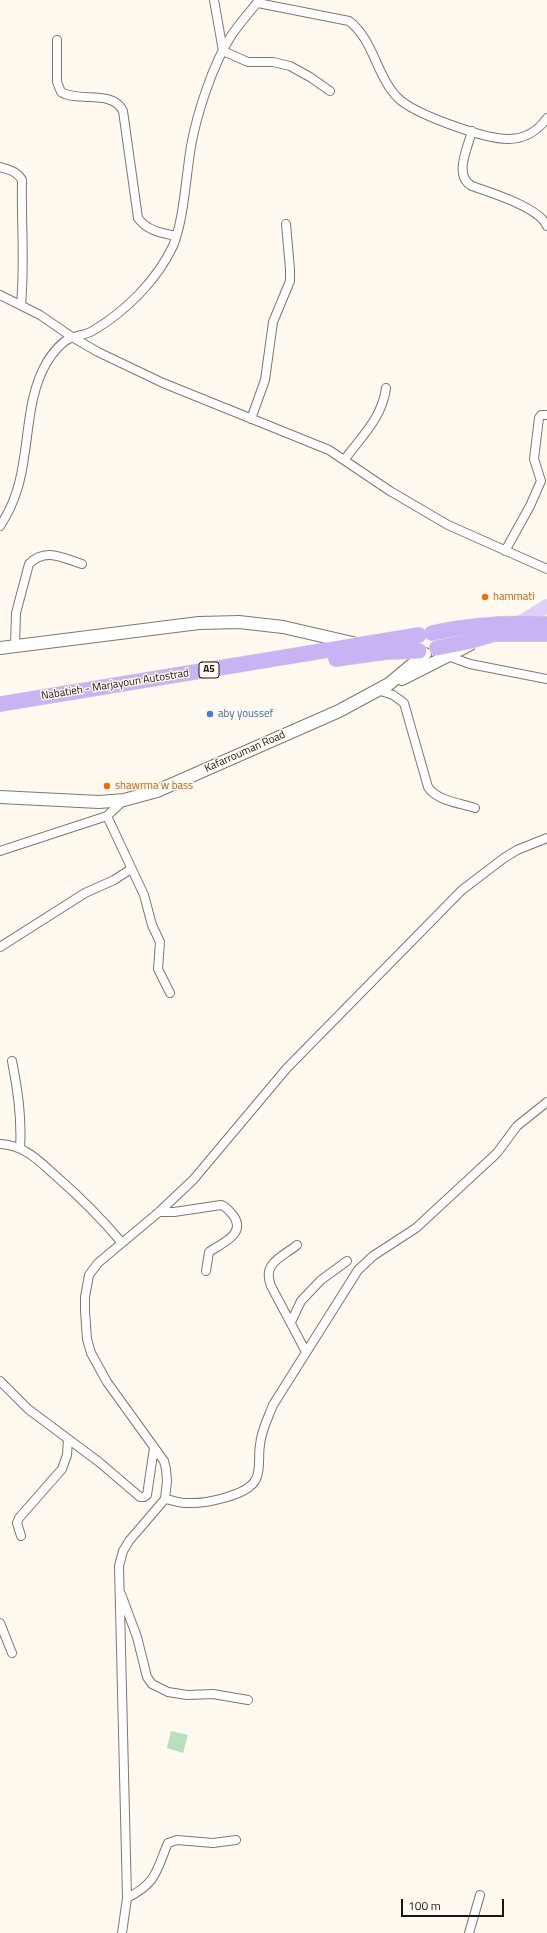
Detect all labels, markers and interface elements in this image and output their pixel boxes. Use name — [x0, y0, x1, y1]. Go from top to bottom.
place label: hammati — [493, 590, 535, 604]
marker: hammati — [480, 592, 490, 602]
road number: A5 — [199, 662, 219, 678]
street label: Nabatieh - Marjayoun Autostrad — [40, 667, 190, 703]
place label: aby youssef — [218, 707, 273, 721]
marker: aby youssef — [205, 709, 215, 719]
street label: Kafarrouman Road — [203, 728, 287, 776]
place label: shawrma w bass — [115, 779, 193, 793]
marker: shawrma w bass — [102, 781, 112, 791]
scale bar — [403, 1891, 506, 1917]
text: 100 m — [408, 1896, 441, 1915]

